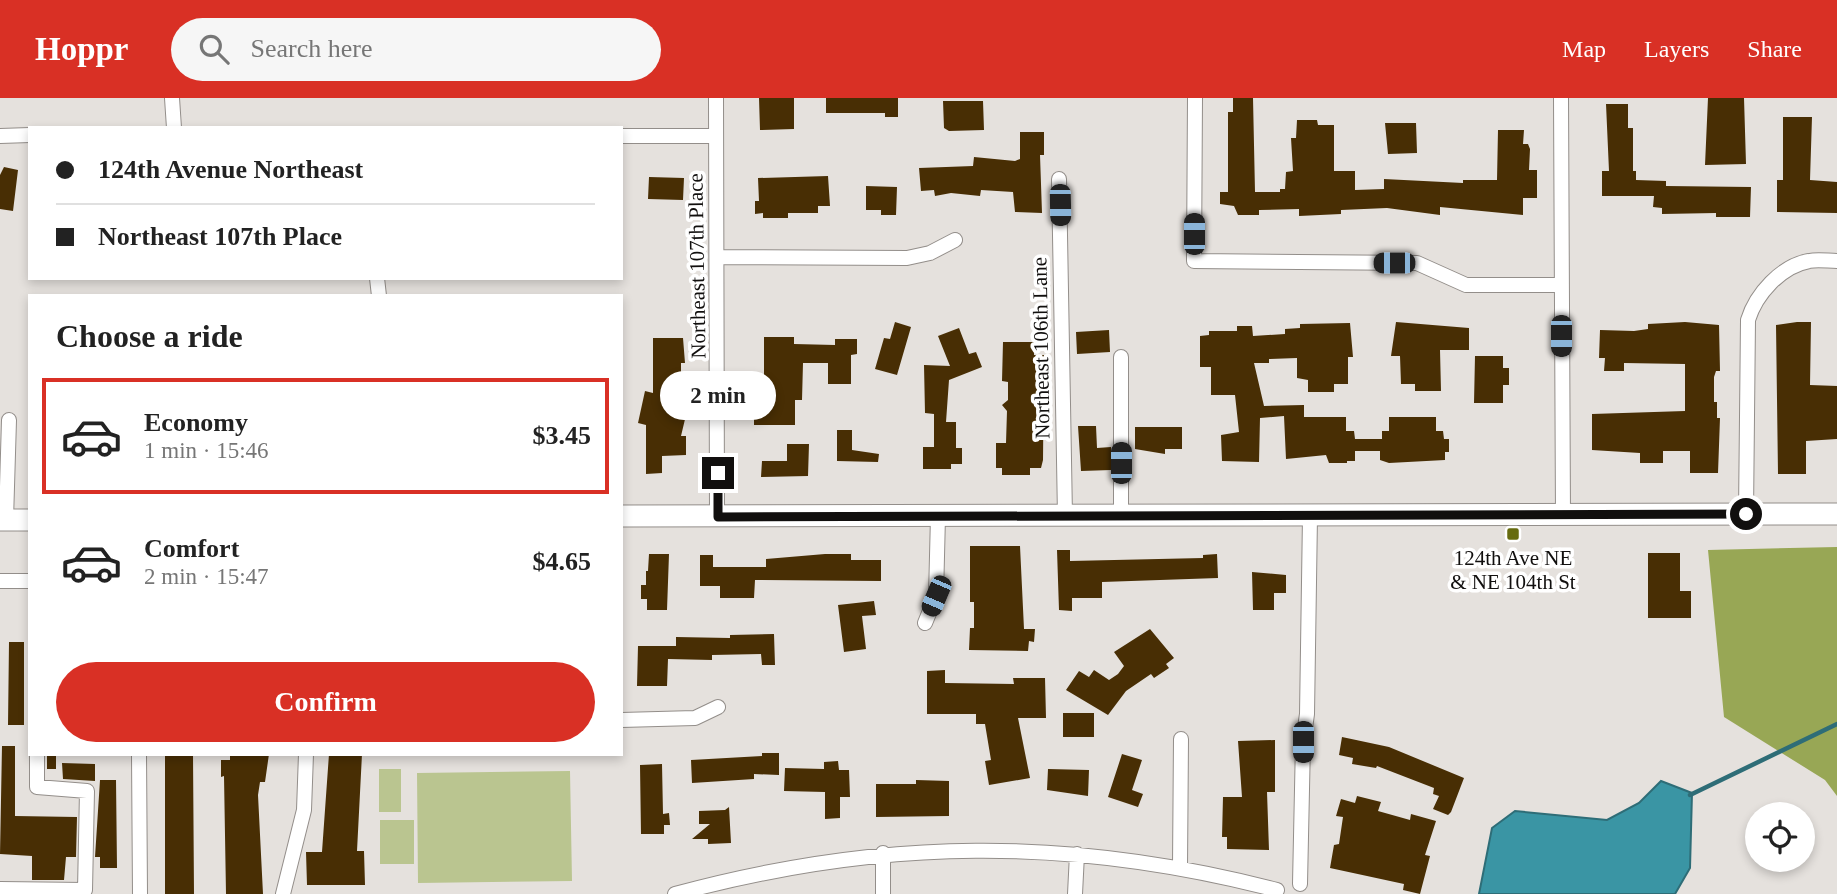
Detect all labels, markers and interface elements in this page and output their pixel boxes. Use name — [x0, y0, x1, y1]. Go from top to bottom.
search box — [171, 18, 661, 81]
icon: search — [195, 30, 233, 68]
text: Hoppr — [35, 31, 129, 67]
text: Search here — [251, 34, 373, 63]
text: Map — [1562, 36, 1606, 62]
text: Layers — [1644, 36, 1709, 62]
text: Share — [1747, 36, 1802, 62]
text: 124th Avenue Northeast — [98, 155, 363, 184]
street label: Northeast 107th Place — [683, 173, 711, 359]
car — [1050, 184, 1071, 226]
car — [1184, 213, 1205, 255]
text: Northeast 107th Place — [98, 222, 342, 251]
car — [1374, 253, 1416, 274]
street label: Northeast 106th Lane — [1027, 257, 1055, 439]
car — [1551, 315, 1572, 357]
text: Choose a ride — [56, 318, 243, 354]
callout: 2 min — [660, 372, 776, 420]
text: 2 min — [690, 383, 746, 408]
icon: car — [60, 405, 123, 468]
text: Economy — [144, 408, 248, 437]
text: $3.45 — [533, 421, 591, 450]
text: 1 min · 15:46 — [144, 438, 269, 463]
car — [1111, 442, 1132, 484]
route end — [702, 457, 734, 489]
route start — [1730, 498, 1762, 530]
marker: 124th Ave NE & NE 104th St — [1505, 526, 1521, 542]
icon: car — [60, 531, 123, 594]
text: Comfort — [144, 534, 239, 563]
place label: 124th Ave NE & NE 104th St — [1450, 546, 1576, 594]
text: $4.65 — [533, 547, 591, 576]
text: 2 min · 15:47 — [144, 564, 269, 589]
car — [919, 573, 954, 619]
button: Confirm — [56, 662, 595, 742]
car — [1293, 721, 1314, 763]
map controls — [1745, 802, 1815, 872]
button: locate — [1745, 802, 1815, 872]

